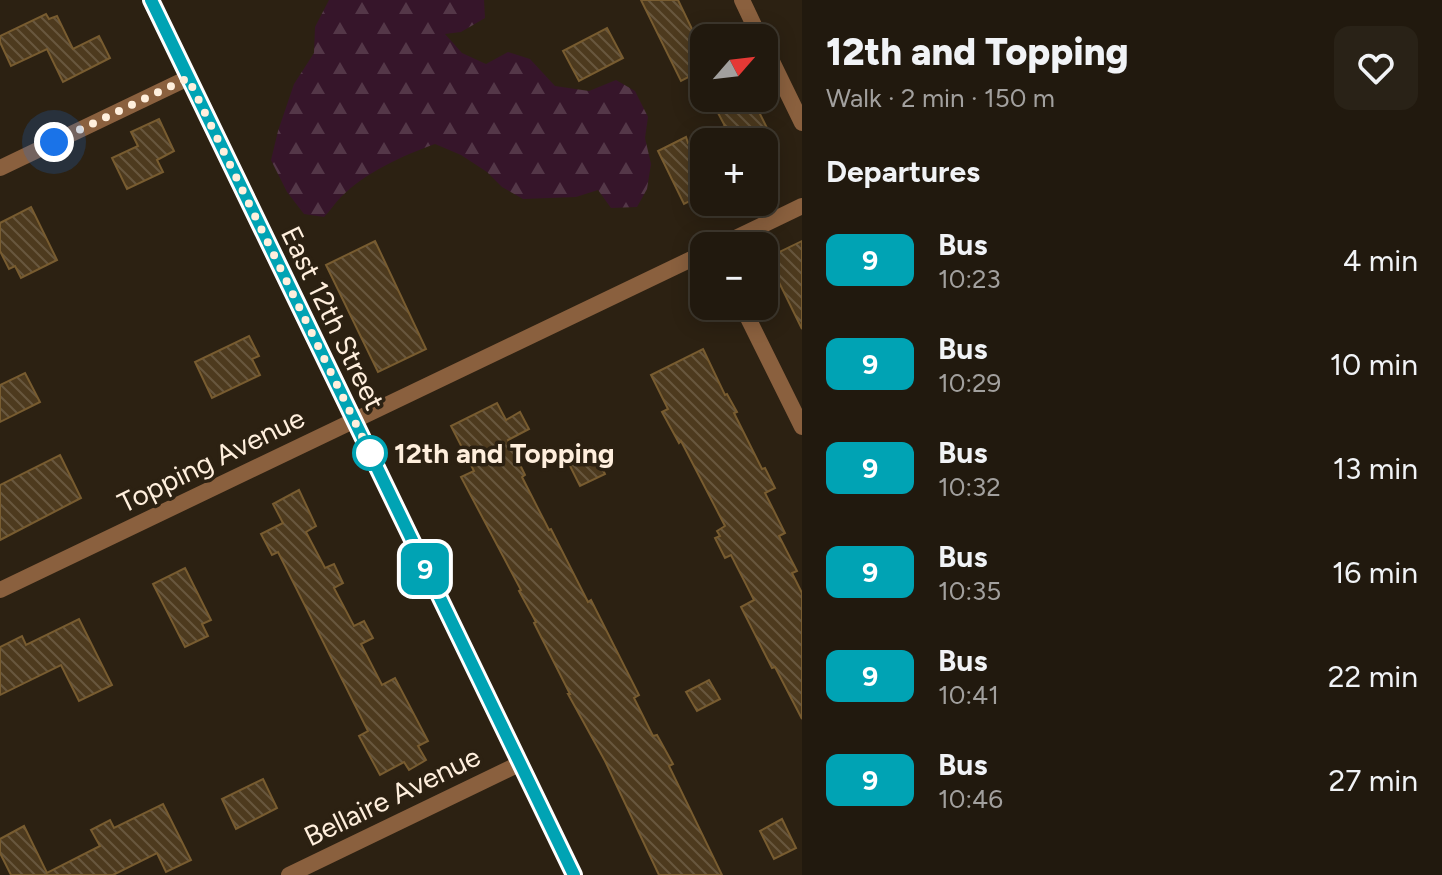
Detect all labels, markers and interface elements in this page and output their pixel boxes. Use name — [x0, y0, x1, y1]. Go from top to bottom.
north arrow — [690, 24, 778, 112]
map controls — [690, 24, 778, 320]
button: heart — [1334, 26, 1418, 110]
text: 12th and Topping — [826, 29, 1129, 75]
text: Walk · 2 min · 150 m — [826, 82, 1055, 114]
your location — [34, 122, 74, 162]
button: + — [690, 128, 778, 216]
text: Departures — [826, 153, 980, 190]
street label: East 12th Street — [274, 221, 392, 415]
text: Bus — [938, 226, 987, 263]
button: − — [690, 232, 778, 320]
text: 4 min — [1343, 242, 1418, 279]
text: 9 — [862, 243, 878, 277]
text: 10:23 — [938, 263, 1001, 295]
text: Bus — [938, 330, 987, 367]
text: 10 min — [1330, 346, 1418, 383]
text: 9 — [862, 347, 878, 381]
text: 10:29 — [938, 367, 1001, 399]
street label: Topping Avenue — [112, 400, 310, 520]
text: Bus — [938, 434, 987, 471]
marker: 12th and Topping — [353, 436, 387, 470]
place label: 12th and Topping — [394, 436, 615, 470]
text: 13 min — [1333, 450, 1418, 487]
text: 9 — [862, 451, 878, 485]
text: 10:32 — [938, 471, 1001, 503]
text: Bus — [938, 538, 987, 575]
line badge: 9 — [399, 543, 451, 595]
text: 9 — [417, 552, 433, 586]
text: 16 min — [1332, 554, 1418, 591]
text: 9 — [862, 555, 878, 589]
text: 10:35 — [938, 575, 1001, 607]
text: Bus — [938, 642, 987, 679]
text: 22 min — [1328, 658, 1418, 695]
text: 9 — [862, 659, 878, 693]
text: 10:41 — [938, 679, 999, 711]
street label: Bellaire Avenue — [298, 739, 486, 853]
text: Bus — [938, 746, 987, 783]
text: 27 min — [1328, 762, 1418, 799]
text: 9 — [862, 763, 878, 797]
text: 10:46 — [938, 783, 1003, 815]

